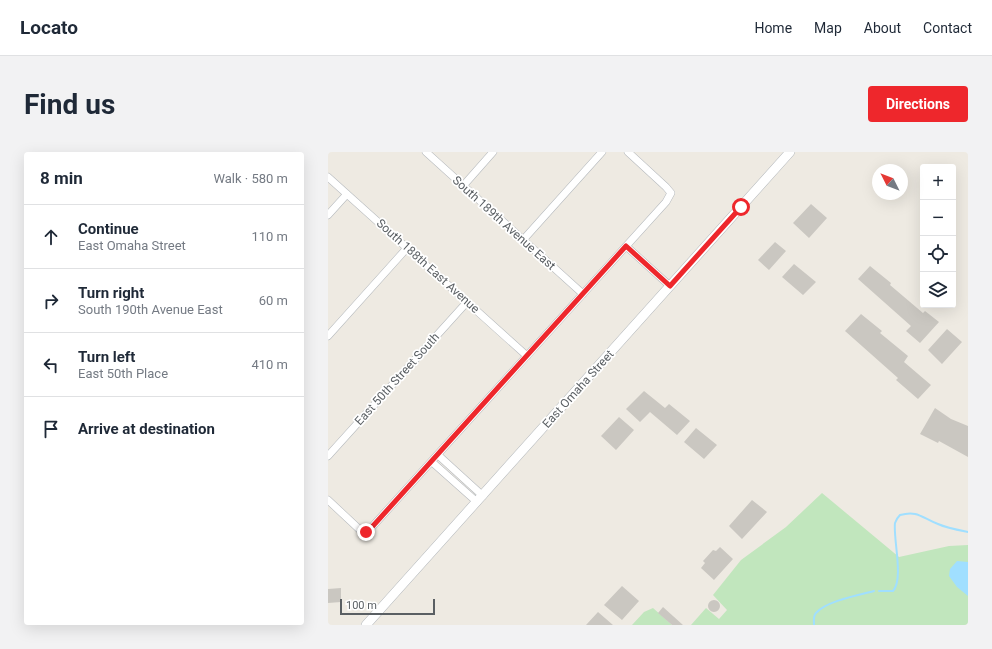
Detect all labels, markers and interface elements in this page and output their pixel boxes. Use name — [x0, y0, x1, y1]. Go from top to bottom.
text: Locato — [20, 16, 78, 39]
text: Home — [754, 20, 792, 36]
text: Map — [814, 20, 842, 36]
text: About — [864, 20, 901, 36]
text: Contact — [923, 20, 972, 36]
button: Directions — [868, 86, 968, 122]
text: Find us — [24, 88, 115, 121]
north arrow — [872, 164, 908, 200]
map controls — [920, 164, 956, 308]
button: + — [920, 164, 956, 200]
text: 8 min — [40, 168, 83, 188]
text: Walk · 580 m — [213, 171, 288, 186]
street label: South 189th Avenue East — [450, 173, 558, 273]
route start — [732, 198, 750, 216]
button: − — [920, 200, 956, 236]
street label: South 188th East Avenue — [374, 216, 482, 316]
text: Continue — [78, 220, 139, 238]
icon: ahead — [40, 226, 62, 248]
text: 110 m — [251, 229, 288, 244]
button: locate — [920, 236, 956, 272]
text: East Omaha Street — [78, 238, 186, 253]
button: layers — [920, 272, 956, 308]
text: Turn right — [78, 284, 144, 302]
icon: right — [40, 290, 62, 312]
text: 60 m — [259, 293, 288, 308]
text: South 190th Avenue East — [78, 302, 223, 317]
street label: East 50th Street South — [352, 330, 442, 428]
street label: East Omaha Street — [539, 347, 617, 431]
text: Turn left — [78, 348, 135, 366]
icon: left — [40, 354, 62, 376]
text: 410 m — [251, 357, 288, 372]
text: East 50th Place — [78, 366, 168, 381]
icon: arrive — [40, 418, 62, 440]
text: Arrive at destination — [78, 420, 215, 438]
route end — [357, 523, 375, 541]
scale bar — [340, 597, 435, 616]
text: 100 m — [346, 599, 377, 612]

